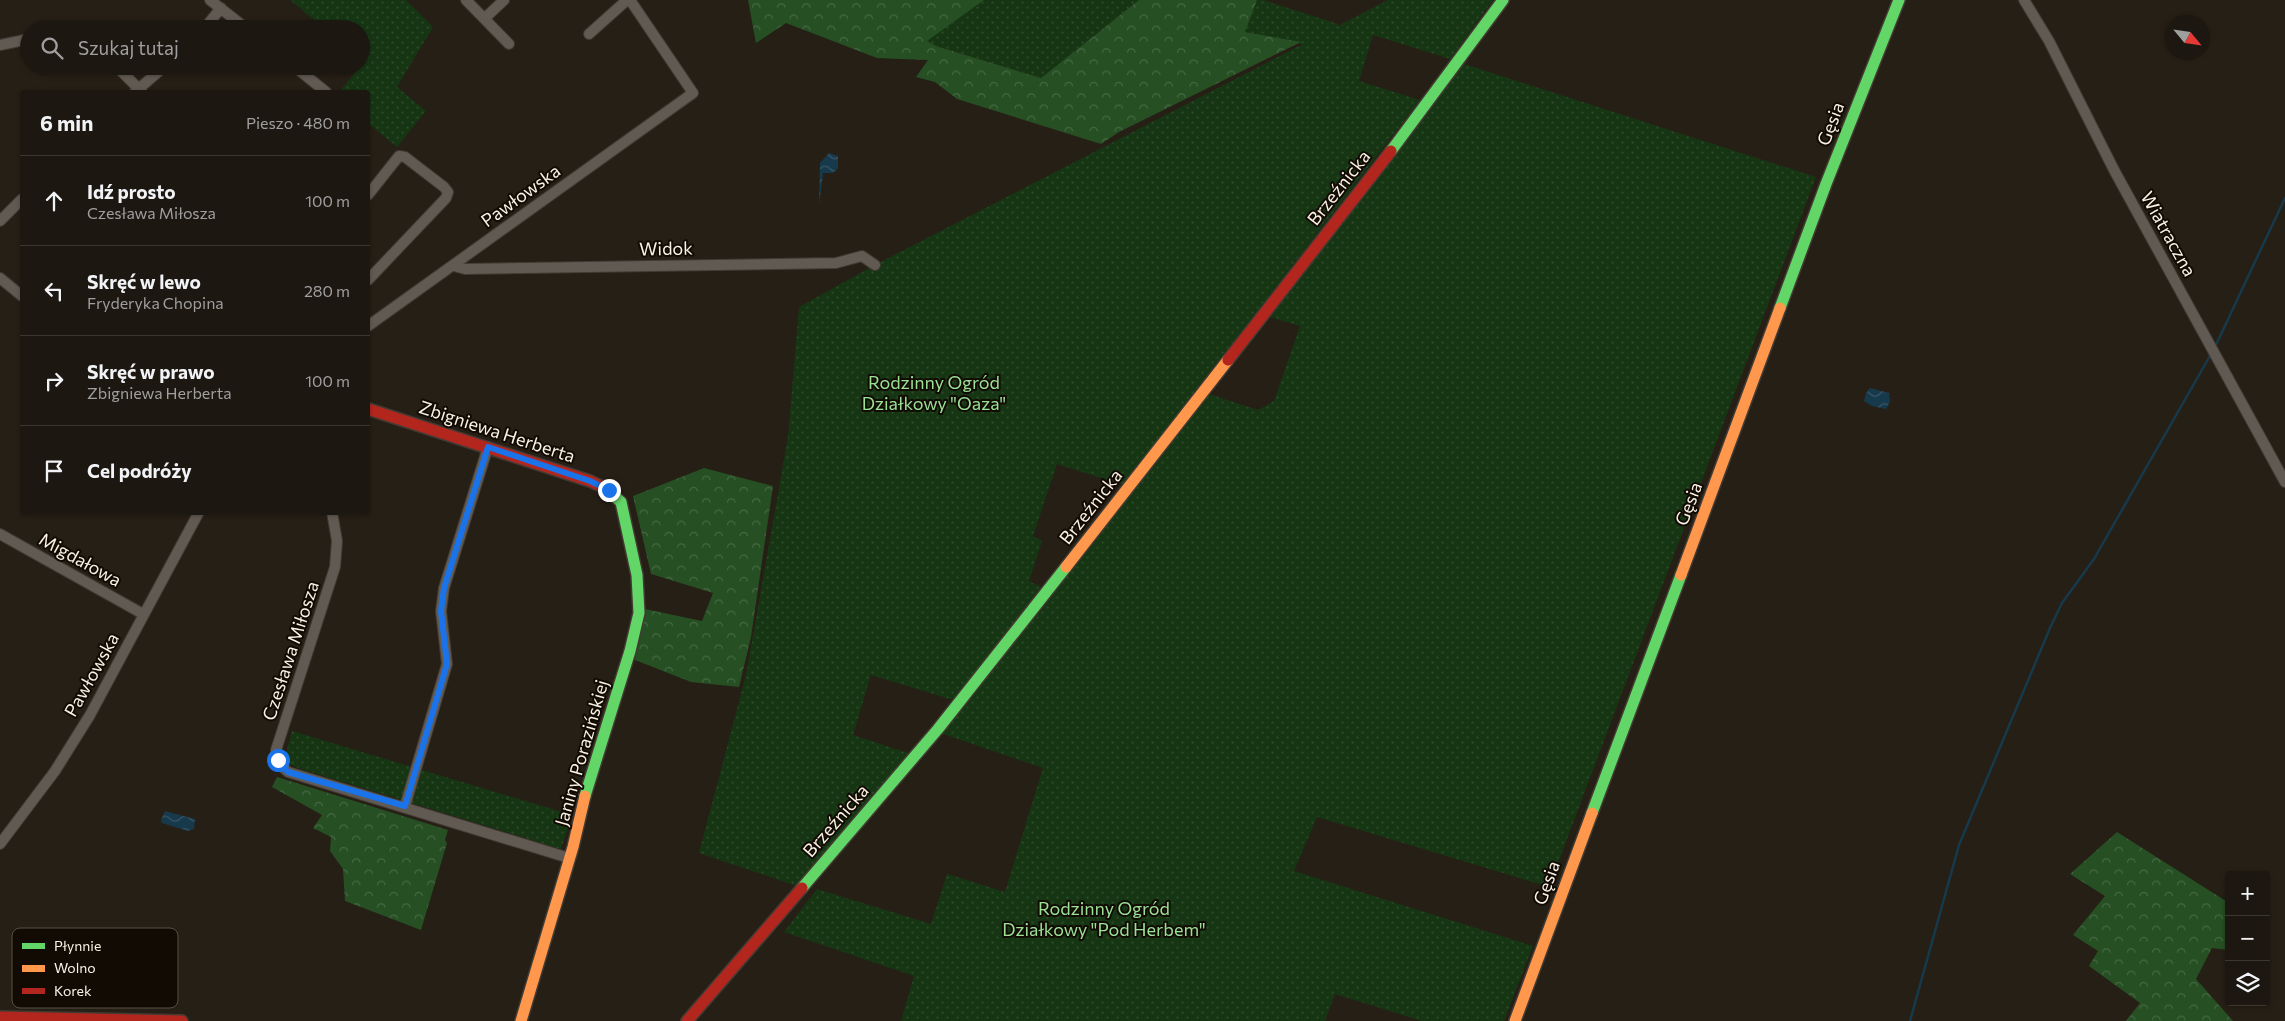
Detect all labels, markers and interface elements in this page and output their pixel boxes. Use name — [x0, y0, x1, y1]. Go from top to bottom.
north arrow — [2165, 15, 2210, 60]
search box — [20, 20, 370, 75]
icon: search — [38, 34, 66, 62]
text: Szukaj tutaj — [78, 36, 179, 59]
street label: Gęsia — [1812, 99, 1848, 149]
text: 6 min — [40, 110, 93, 135]
text: Pieszo · 480 m — [246, 113, 350, 132]
street label: Brzeźnicka — [1302, 145, 1374, 229]
street label: Pawłowska — [477, 159, 564, 231]
text: Idź prosto — [87, 180, 176, 203]
icon: ahead — [40, 187, 68, 215]
street label: Wiatraczna — [2137, 187, 2201, 280]
text: 100 m — [305, 191, 350, 210]
text: Czesława Miłosza — [87, 203, 216, 222]
street label: Widok — [639, 237, 693, 259]
text: Skręć w lewo — [87, 270, 201, 293]
icon: left — [40, 277, 68, 305]
text: 280 m — [304, 281, 350, 300]
text: Fryderyka Chopina — [87, 293, 224, 312]
text: Skręć w prawo — [87, 360, 215, 383]
icon: right — [40, 367, 68, 395]
text: 100 m — [305, 371, 350, 390]
park label: Rodzinny Ogród Działkowy "Oaza" — [862, 371, 1006, 414]
text: Zbigniewa Herberta — [87, 383, 232, 402]
street label: Zbigniewa Herberta — [417, 395, 578, 467]
icon: arrive — [40, 457, 68, 485]
text: Cel podróży — [87, 459, 192, 482]
street label: Brzeźnicka — [1054, 464, 1126, 548]
route end — [598, 479, 621, 502]
street label: Gęsia — [1670, 479, 1706, 529]
street label: Migdałowa — [35, 527, 126, 591]
street label: Czesława Miłosza — [257, 578, 323, 723]
street label: Pawłowska — [59, 629, 123, 720]
street label: Janiny Porazińskiej — [550, 677, 612, 828]
route start — [267, 749, 290, 772]
street label: Brzeźnicka — [798, 779, 873, 861]
street label: Gęsia — [1528, 858, 1564, 908]
map controls — [2225, 871, 2270, 1006]
button: + — [2225, 871, 2270, 916]
park label: Rodzinny Ogród Działkowy "Pod Herbem" — [1002, 897, 1206, 940]
button: − — [2225, 916, 2270, 961]
legend — [12, 928, 178, 1008]
text: Płynnie — [54, 937, 101, 954]
text: Wolno — [54, 959, 96, 976]
button: layers — [2225, 961, 2270, 1006]
text: Korek — [54, 982, 92, 999]

